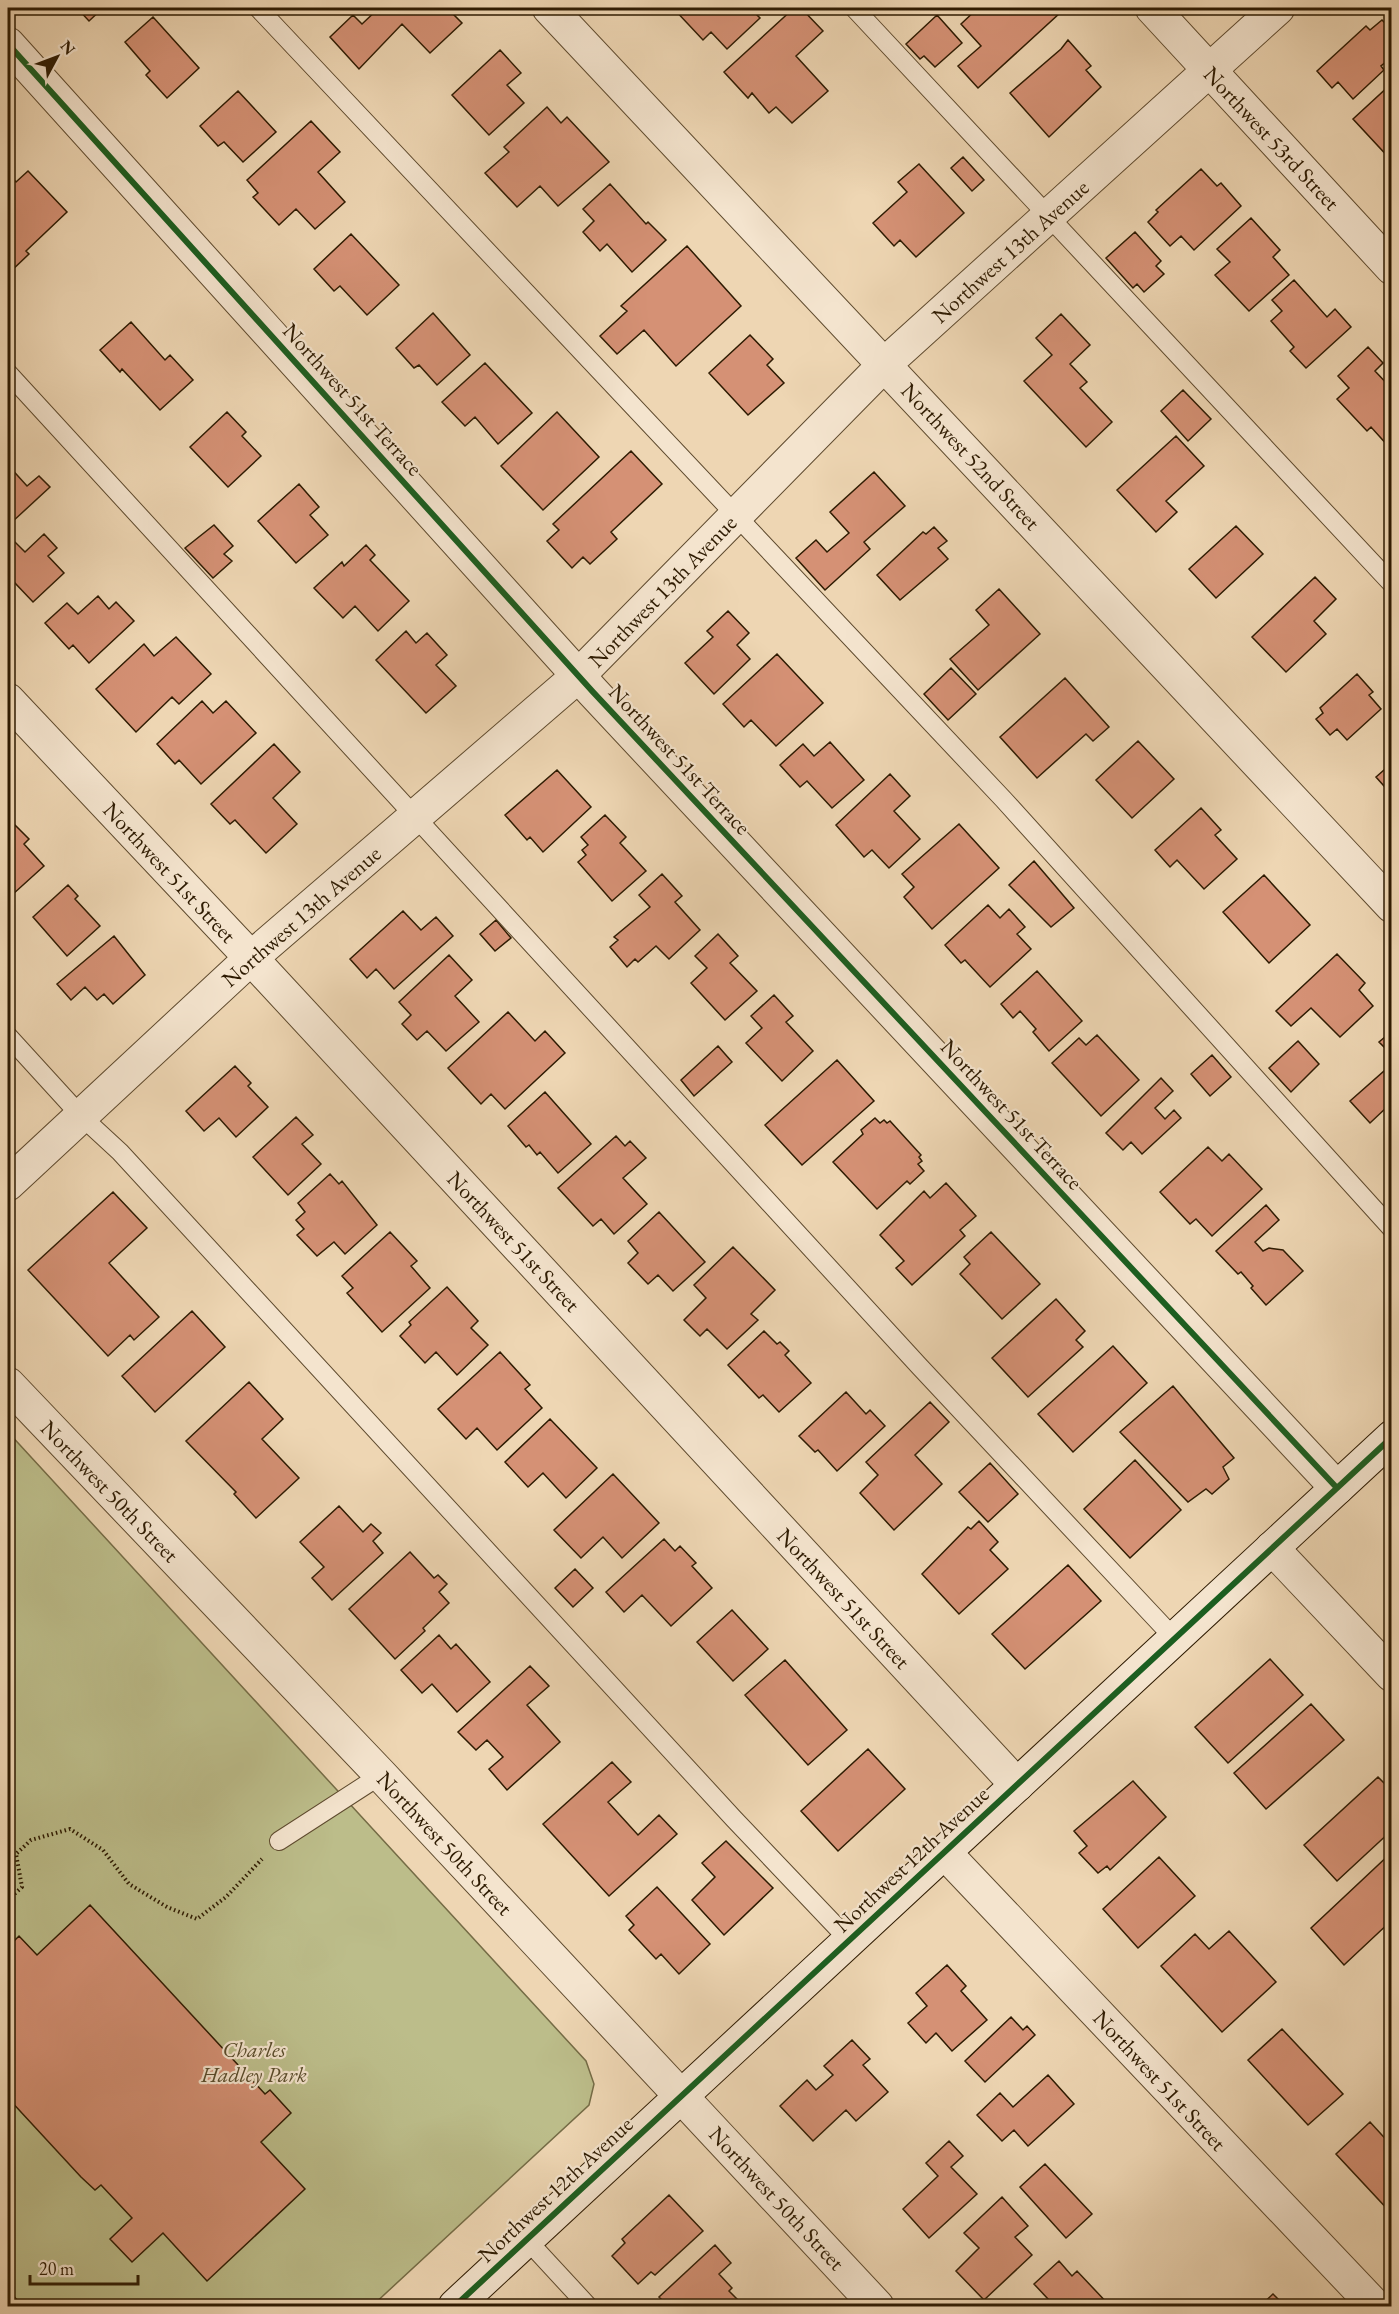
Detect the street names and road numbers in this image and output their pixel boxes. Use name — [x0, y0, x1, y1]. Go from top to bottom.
street label: Northwest 53rd Street — [1197, 60, 1346, 217]
street label: Northwest 13th Avenue — [926, 173, 1095, 330]
street label: Northwest 51st Terrace — [276, 317, 429, 482]
street label: Northwest 52nd Street — [895, 376, 1047, 536]
street label: Northwest 13th Avenue — [582, 508, 743, 674]
street label: Northwest 51st Terrace — [602, 678, 757, 841]
street label: Northwest 51st Street — [97, 796, 243, 949]
street label: Northwest 13th Avenue — [216, 839, 387, 994]
street label: Northwest 51st Terrace — [934, 1033, 1089, 1196]
street label: Northwest 51st Street — [441, 1165, 587, 1318]
street label: Northwest 50th Street — [34, 1414, 185, 1569]
street label: Northwest 51st Street — [771, 1522, 917, 1675]
street label: Northwest 50th Street — [370, 1765, 519, 1922]
street label: Northwest 12th Avenue — [828, 1780, 995, 1939]
street label: Northwest 51st Street — [1087, 2004, 1233, 2157]
street label: Northwest 12th Avenue — [472, 2110, 639, 2269]
street label: Northwest 50th Street — [702, 2120, 851, 2277]

